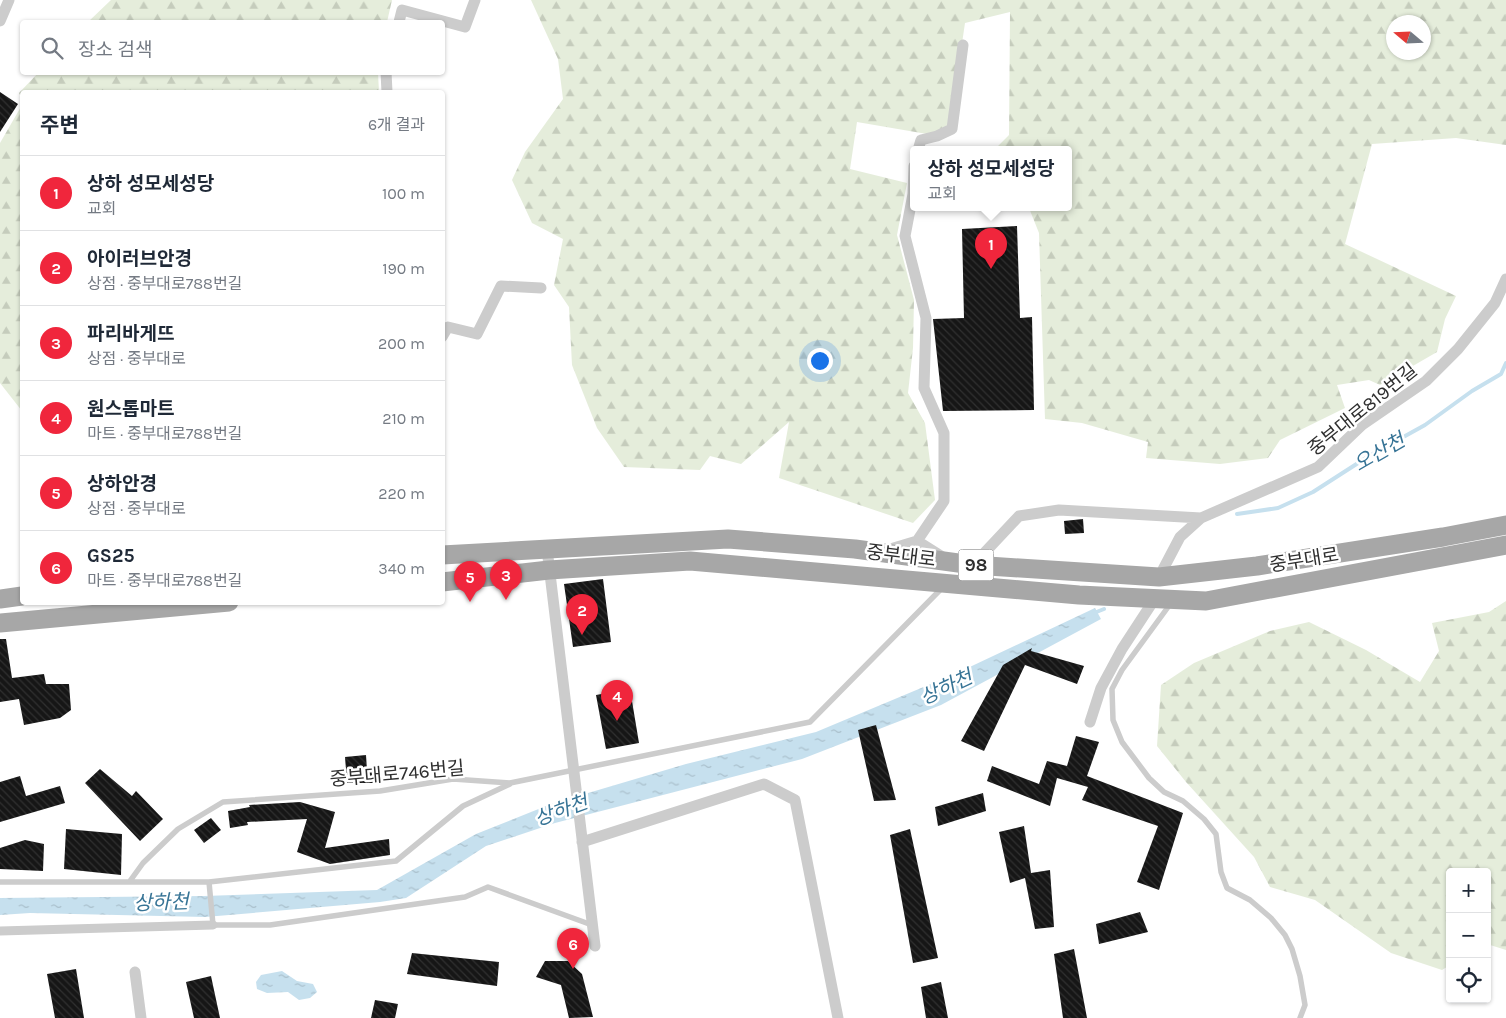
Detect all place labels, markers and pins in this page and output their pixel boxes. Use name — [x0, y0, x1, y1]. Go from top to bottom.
pin: 1 — [975, 228, 1007, 269]
pin: 3 — [490, 559, 522, 600]
pin: 5 — [454, 561, 486, 602]
pin: 2 — [566, 594, 598, 635]
pin: 4 — [601, 680, 633, 721]
pin: 6 — [557, 928, 589, 969]

